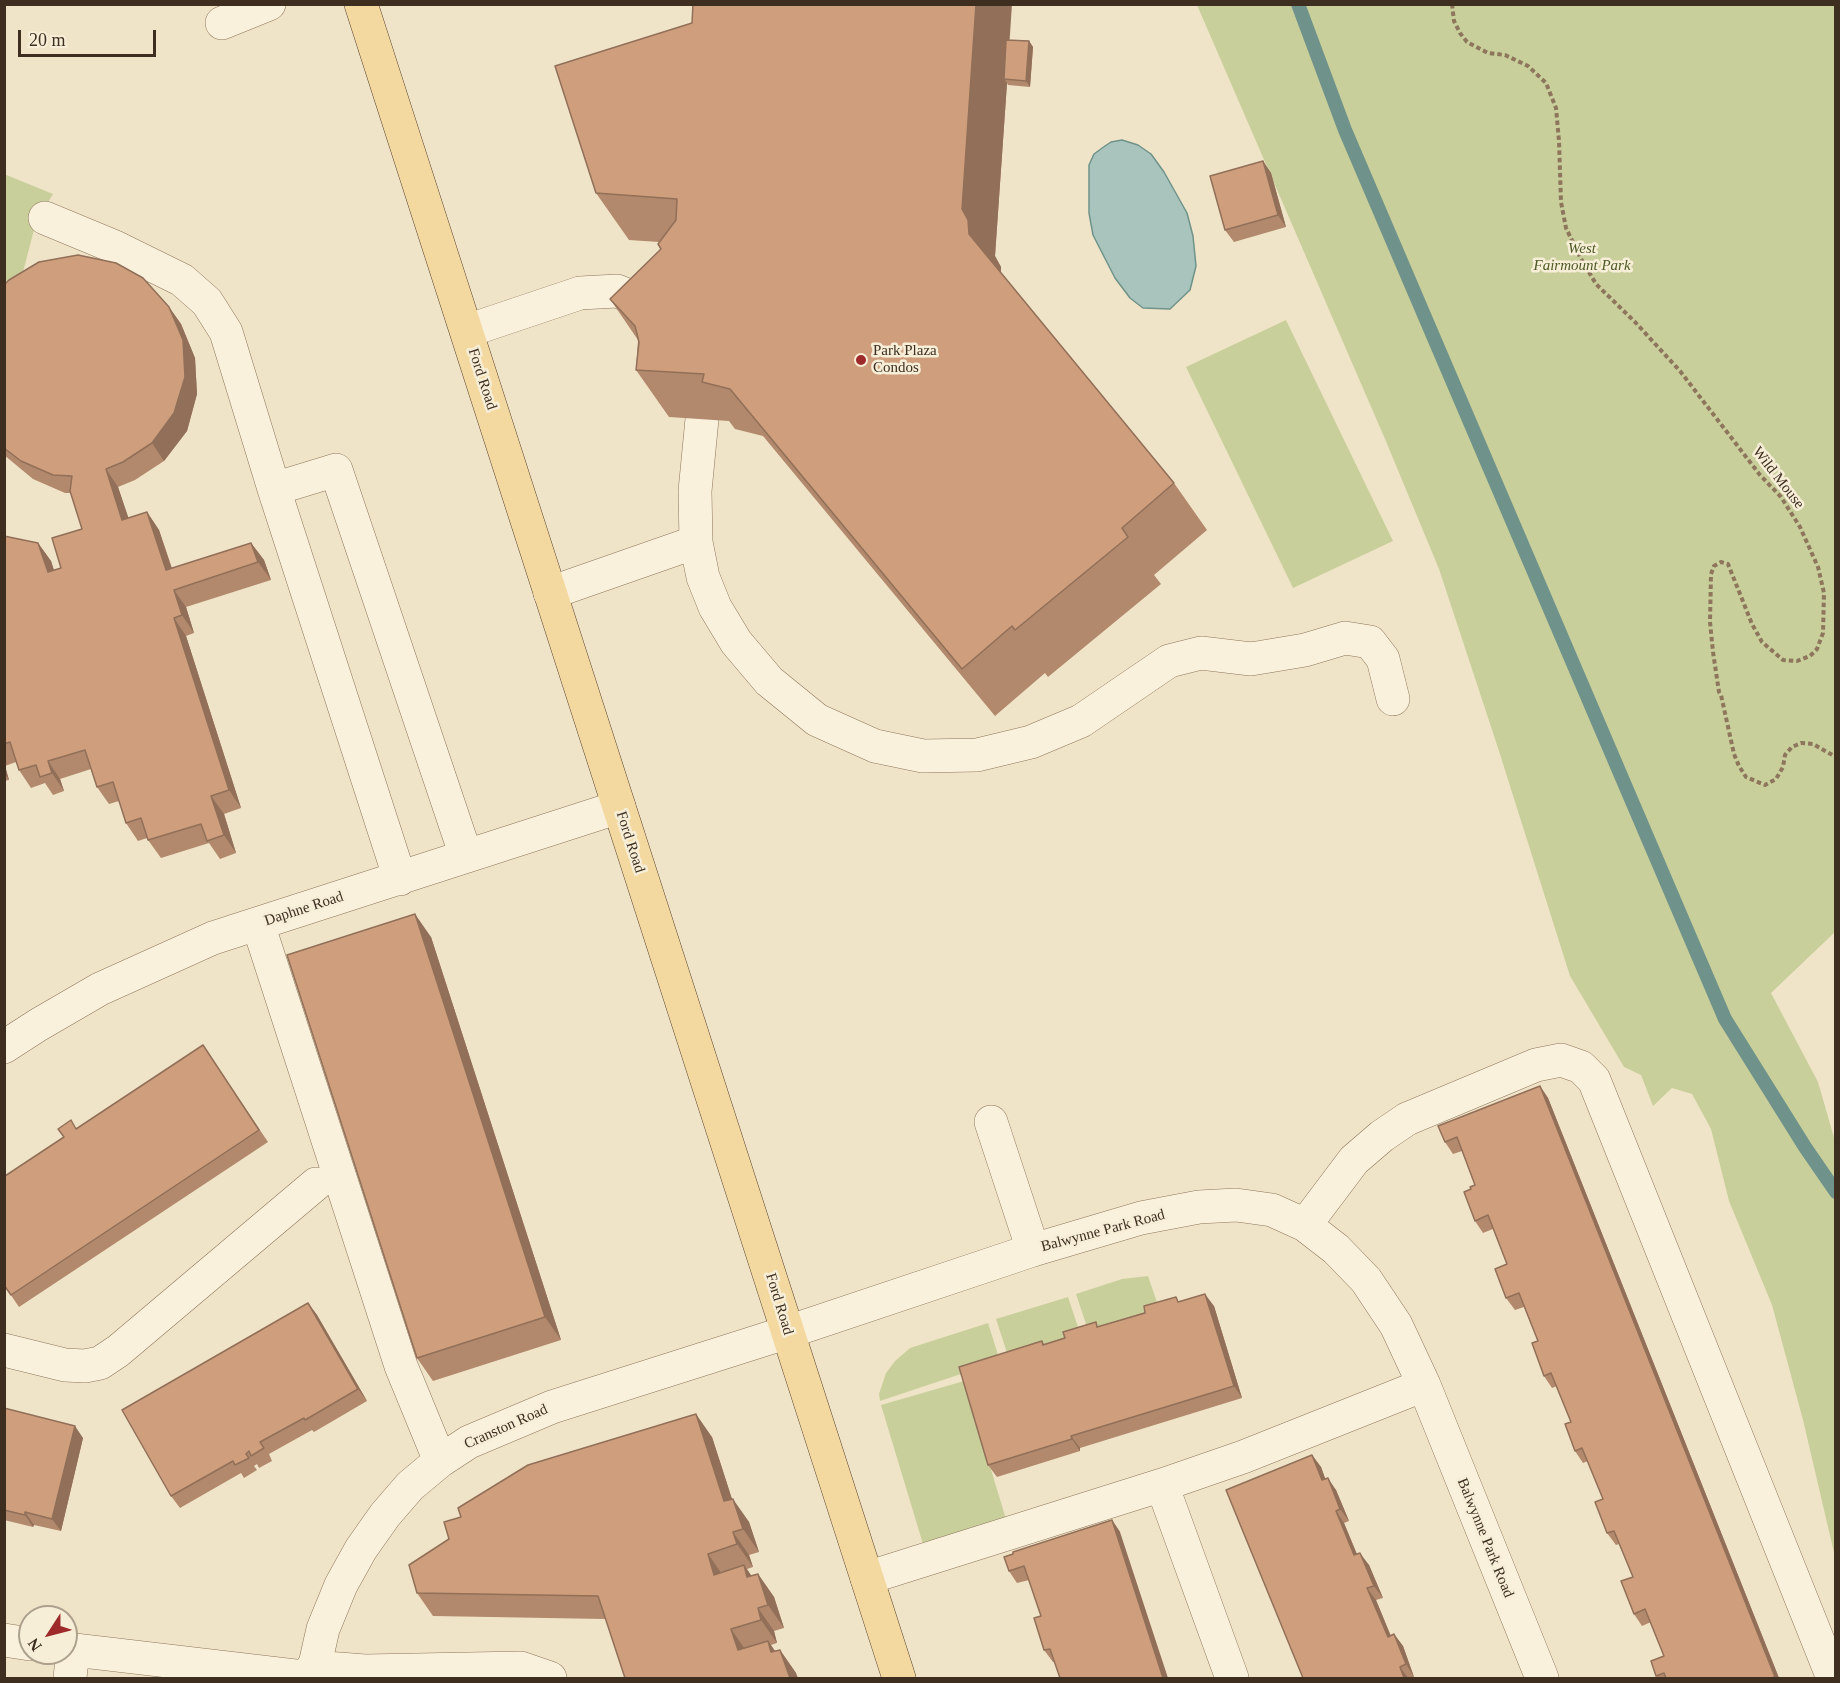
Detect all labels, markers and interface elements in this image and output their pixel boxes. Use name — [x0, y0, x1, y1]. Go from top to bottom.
scale bar — [21, 18, 159, 56]
text: 20 m — [29, 30, 66, 50]
park label: West Fairmount Park — [1533, 240, 1631, 275]
place label: Park Plaza Condos — [873, 342, 937, 377]
street label: Ford Road — [464, 346, 500, 412]
marker: Park Plaza Condos — [854, 353, 868, 367]
street label: Wild Mouse — [1748, 443, 1808, 513]
street label: Ford Road — [612, 809, 648, 875]
street label: Daphne Road — [262, 888, 346, 930]
street label: Balwynne Park Road — [1039, 1206, 1167, 1256]
street label: Ford Road — [761, 1271, 797, 1337]
street label: Cranston Road — [461, 1401, 551, 1453]
street label: Balwynne Park Road — [1453, 1476, 1517, 1600]
north arrow — [18, 1605, 78, 1665]
text: N — [24, 1635, 45, 1654]

